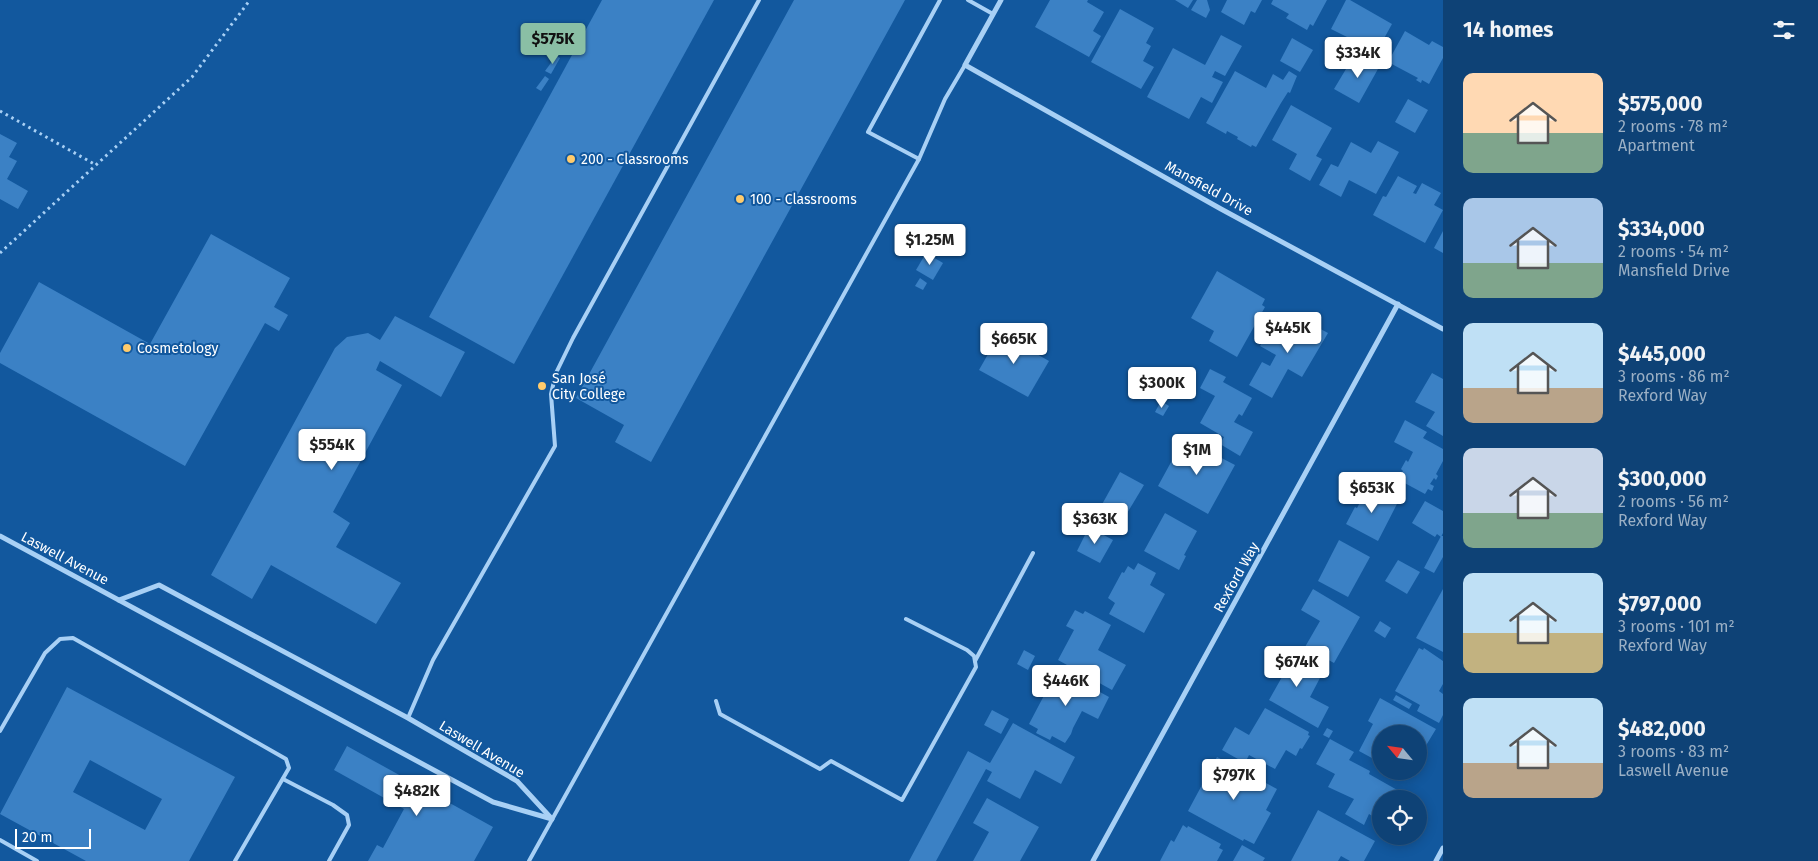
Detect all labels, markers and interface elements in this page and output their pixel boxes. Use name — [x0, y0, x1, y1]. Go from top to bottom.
icon: filters — [1770, 16, 1798, 44]
text: 14 homes — [1463, 17, 1553, 43]
pin: $575K — [518, 22, 588, 65]
text: $575K — [532, 29, 574, 48]
pin: $334K — [1323, 36, 1393, 79]
text: $334K — [1336, 43, 1380, 62]
text: $575,000 — [1618, 91, 1703, 117]
icon: home — [1503, 93, 1563, 153]
text: 2 rooms · 78 m² — [1618, 117, 1728, 136]
text: Apartment — [1618, 136, 1695, 155]
place label: 200 - Classrooms — [581, 151, 689, 168]
marker: 200 - Classrooms — [565, 153, 577, 165]
street label: Mansfield Drive — [1162, 157, 1256, 220]
place label: 100 - Classrooms — [750, 191, 857, 208]
marker: 100 - Classrooms — [734, 193, 746, 205]
text: $334,000 — [1618, 216, 1705, 242]
icon: home — [1503, 218, 1563, 278]
pin: $1.25M — [889, 224, 971, 266]
text: $1.25M — [906, 230, 954, 249]
text: 2 rooms · 54 m² — [1618, 242, 1729, 261]
text: Mansfield Drive — [1618, 261, 1730, 280]
pin: $445K — [1253, 312, 1323, 354]
text: $445K — [1265, 318, 1311, 337]
pin: $665K — [979, 322, 1049, 365]
text: $665K — [991, 329, 1037, 348]
place label: Cosmetology — [137, 340, 218, 357]
text: $445,000 — [1618, 341, 1706, 367]
marker: Cosmetology — [121, 342, 133, 354]
icon: home — [1503, 343, 1563, 403]
pin: $300K — [1127, 366, 1197, 409]
text: 3 rooms · 86 m² — [1618, 367, 1730, 386]
place label: San José City College — [552, 370, 626, 403]
text: $300K — [1139, 373, 1185, 392]
marker: San José City College — [536, 380, 548, 392]
text: Rexford Way — [1618, 386, 1707, 405]
pin: $554K — [297, 428, 367, 471]
pin: $1M — [1173, 434, 1221, 476]
text: $554K — [309, 435, 355, 454]
text: $1M — [1183, 440, 1211, 459]
text: $300,000 — [1618, 466, 1707, 492]
icon: home — [1503, 468, 1563, 528]
pin: $653K — [1337, 472, 1407, 514]
text: $653K — [1350, 478, 1394, 497]
text: 2 rooms · 56 m² — [1618, 492, 1729, 511]
pin: $363K — [1060, 502, 1130, 545]
text: $363K — [1073, 509, 1117, 528]
text: Rexford Way — [1618, 511, 1707, 530]
street label: Laswell Avenue — [18, 528, 111, 589]
street label: Rexford Way — [1210, 539, 1263, 615]
text: $797,000 — [1618, 591, 1702, 617]
icon: home — [1503, 593, 1563, 653]
text: 3 rooms · 101 m² — [1618, 617, 1735, 636]
text: Rexford Way — [1618, 636, 1707, 655]
pin: $674K — [1262, 646, 1332, 688]
text: $674K — [1275, 652, 1319, 671]
pin: $446K — [1031, 664, 1101, 707]
text: $446K — [1043, 671, 1089, 690]
text: $482,000 — [1618, 716, 1706, 742]
street label: Laswell Avenue — [436, 717, 528, 782]
icon: home — [1503, 718, 1563, 778]
north arrow — [1372, 725, 1428, 780]
map controls — [1372, 725, 1427, 845]
text: 3 rooms · 83 m² — [1618, 742, 1729, 761]
pin: $797K — [1199, 758, 1269, 801]
text: Laswell Avenue — [1618, 761, 1729, 780]
text: $797K — [1213, 765, 1255, 784]
pin: $482K — [382, 774, 452, 817]
text: $482K — [394, 781, 440, 800]
button: locate — [1372, 790, 1427, 845]
scale bar — [15, 826, 91, 849]
text: 20 m — [22, 829, 52, 846]

